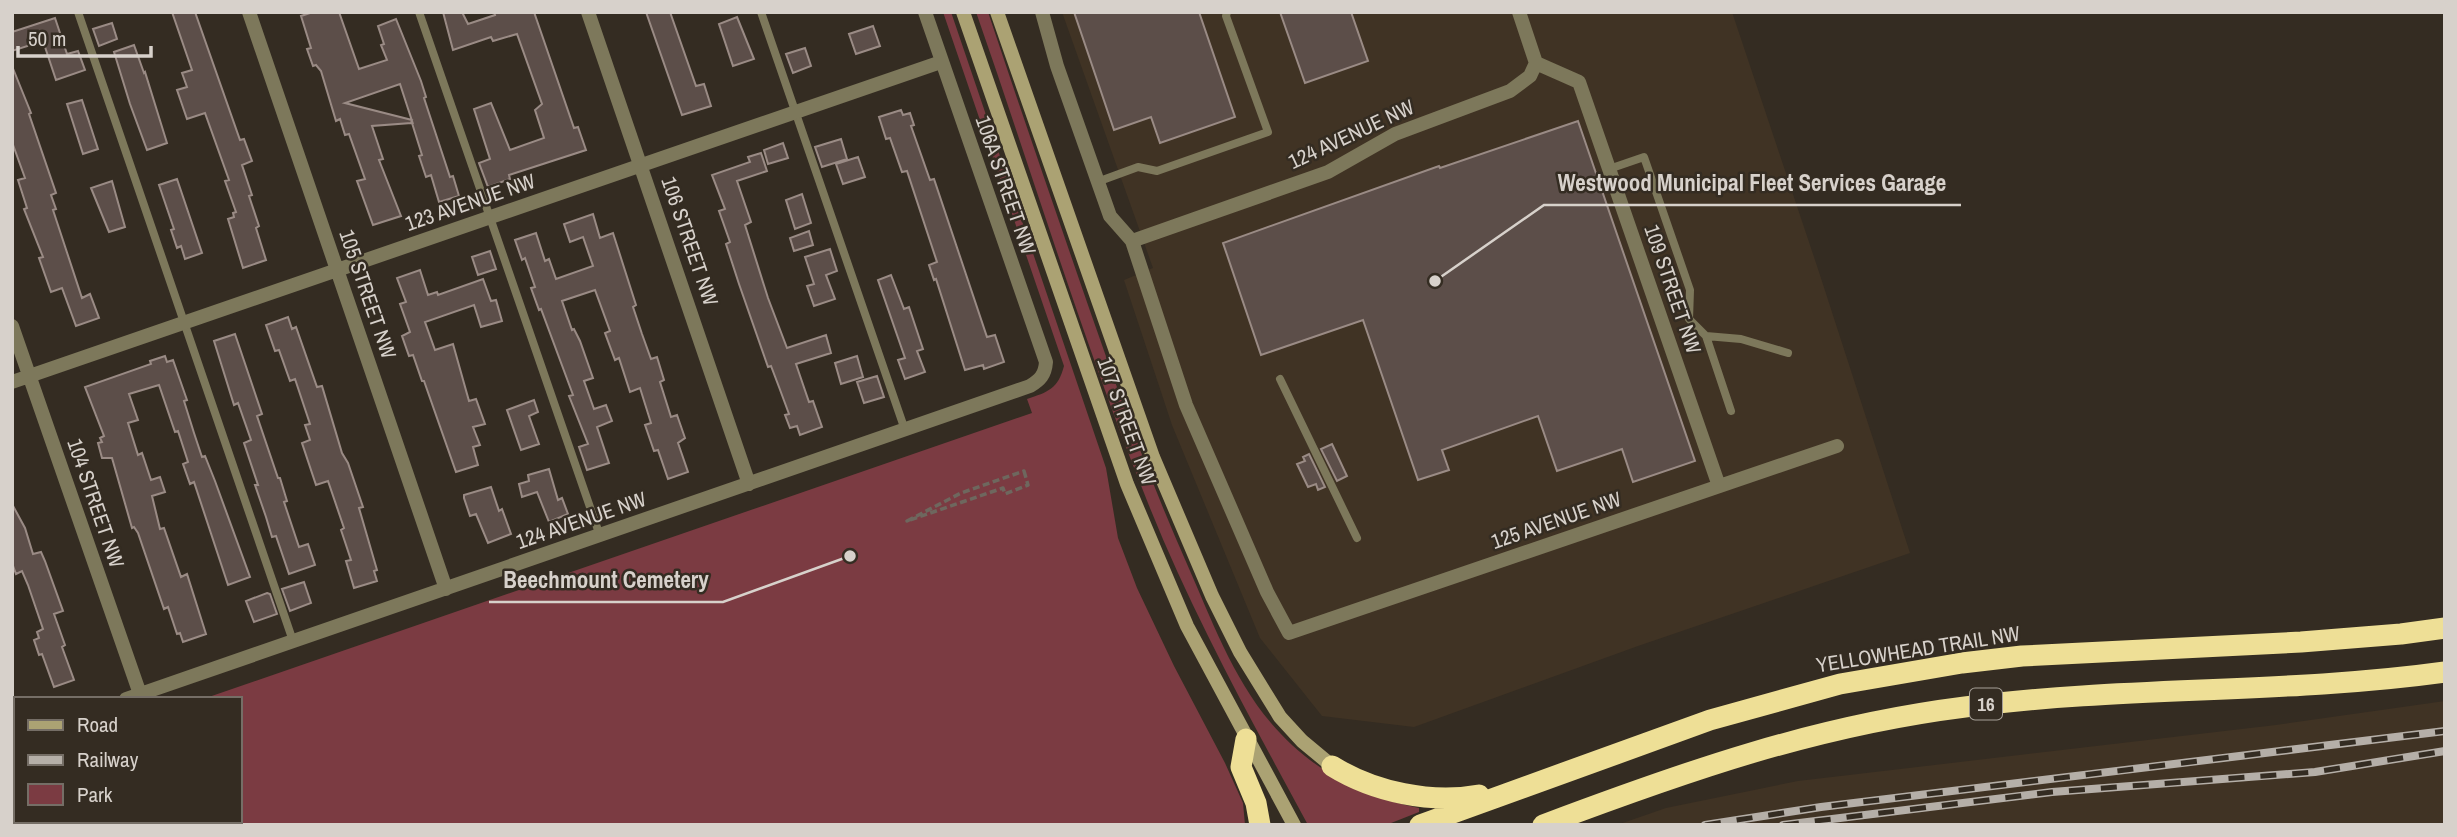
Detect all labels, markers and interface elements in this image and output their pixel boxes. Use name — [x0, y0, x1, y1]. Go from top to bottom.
scale bar — [18, 14, 150, 58]
text: 50 m — [28, 24, 66, 53]
street label: 124 AVENUE NW — [1283, 92, 1419, 176]
street label: 106A STREET NW — [969, 112, 1044, 259]
callout: Westwood Municipal Fleet Services Garage — [1544, 161, 1961, 205]
street label: 123 AVENUE NW — [401, 166, 540, 238]
text: Westwood Municipal Fleet Services Garage — [1558, 167, 1946, 198]
street label: 106 STREET NW — [654, 173, 726, 310]
street label: 109 STREET NW — [1637, 221, 1709, 358]
street label: 105 STREET NW — [332, 226, 404, 363]
street label: 107 STREET NW — [1090, 353, 1164, 490]
street label: 104 STREET NW — [60, 435, 132, 572]
street label: 124 AVENUE NW — [512, 484, 651, 556]
street label: 125 AVENUE NW — [1487, 484, 1626, 556]
callout: Beechmount Cemetery — [489, 558, 723, 602]
text: Beechmount Cemetery — [503, 564, 709, 595]
street label: YELLOWHEAD TRAIL NW — [1814, 618, 2023, 679]
road number: 16 — [1970, 688, 2002, 720]
legend — [14, 697, 242, 823]
text: Road — [77, 710, 118, 739]
text: Railway — [77, 745, 139, 774]
text: Park — [77, 780, 113, 809]

